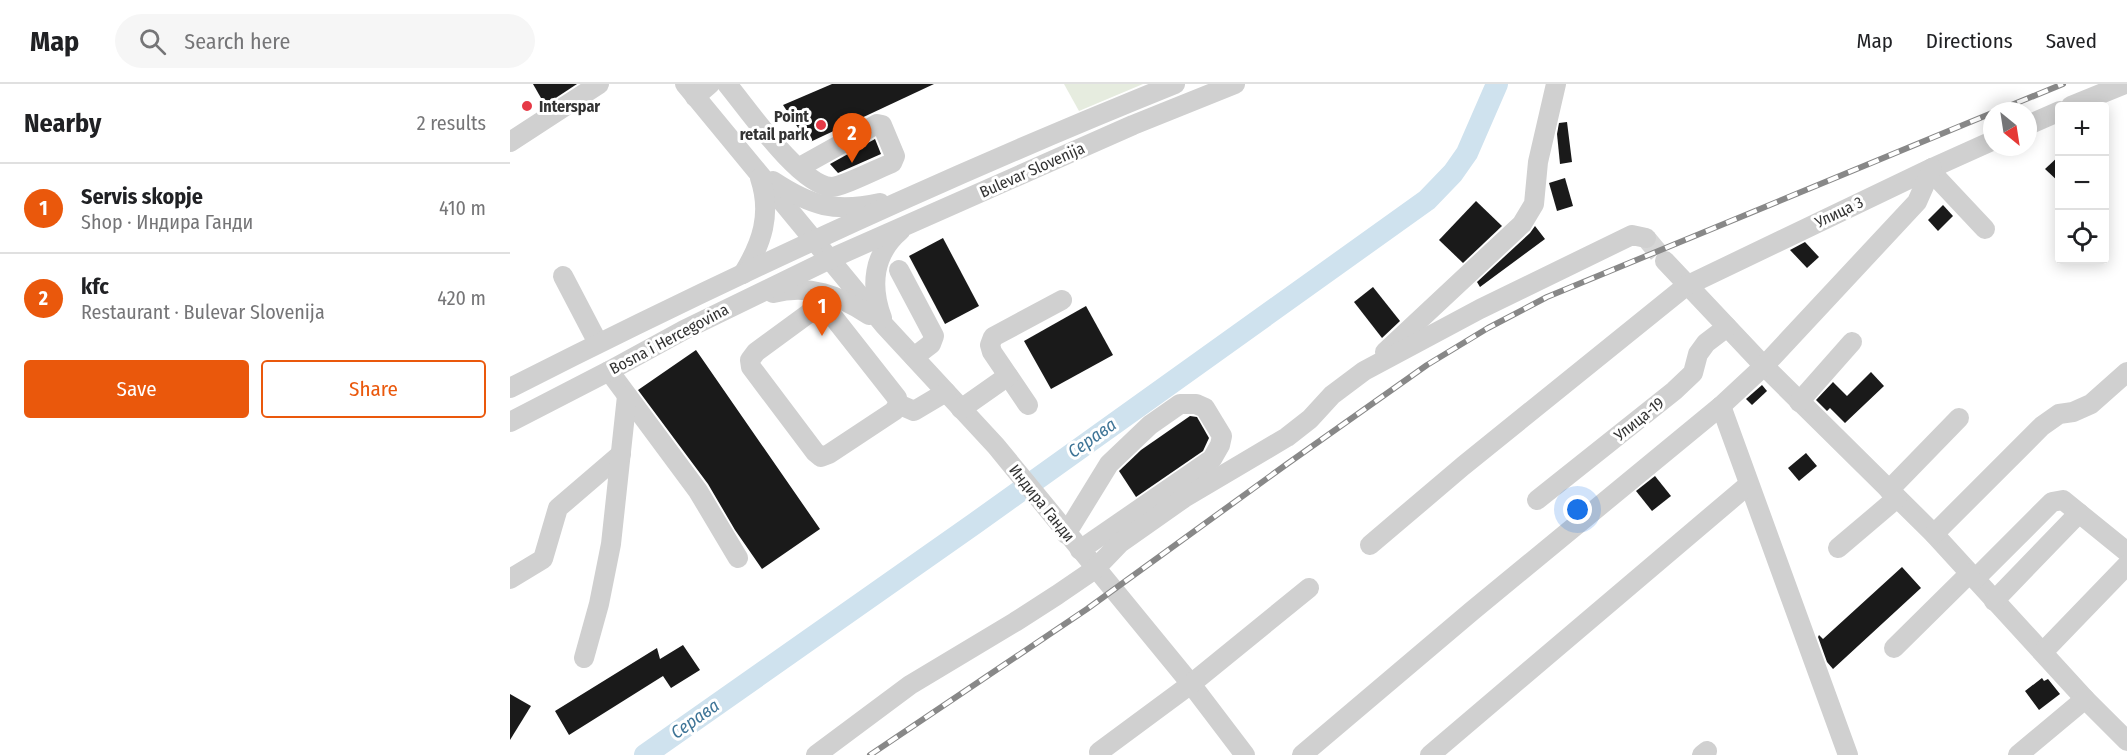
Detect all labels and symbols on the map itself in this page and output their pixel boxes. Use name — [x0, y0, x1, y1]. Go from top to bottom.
place label: Interspar — [539, 97, 600, 116]
marker: Interspar — [520, 99, 534, 113]
north arrow — [1983, 102, 2037, 156]
place label: Point retail park — [740, 107, 810, 144]
pin: 2 — [832, 113, 872, 163]
marker: Point retail park — [814, 118, 828, 132]
street label: Bulevar Slovenija — [977, 138, 1088, 202]
street label: Улица 3 — [1811, 192, 1866, 232]
pin: 1 — [802, 286, 842, 336]
street label: Bosna i Hercegovina — [606, 300, 732, 378]
street label: Улица-19 — [1609, 393, 1668, 446]
water label: Серава — [1064, 413, 1120, 463]
street label: Индира Ганди — [1005, 461, 1079, 545]
your location — [1563, 495, 1592, 524]
water label: Серава — [667, 694, 723, 744]

